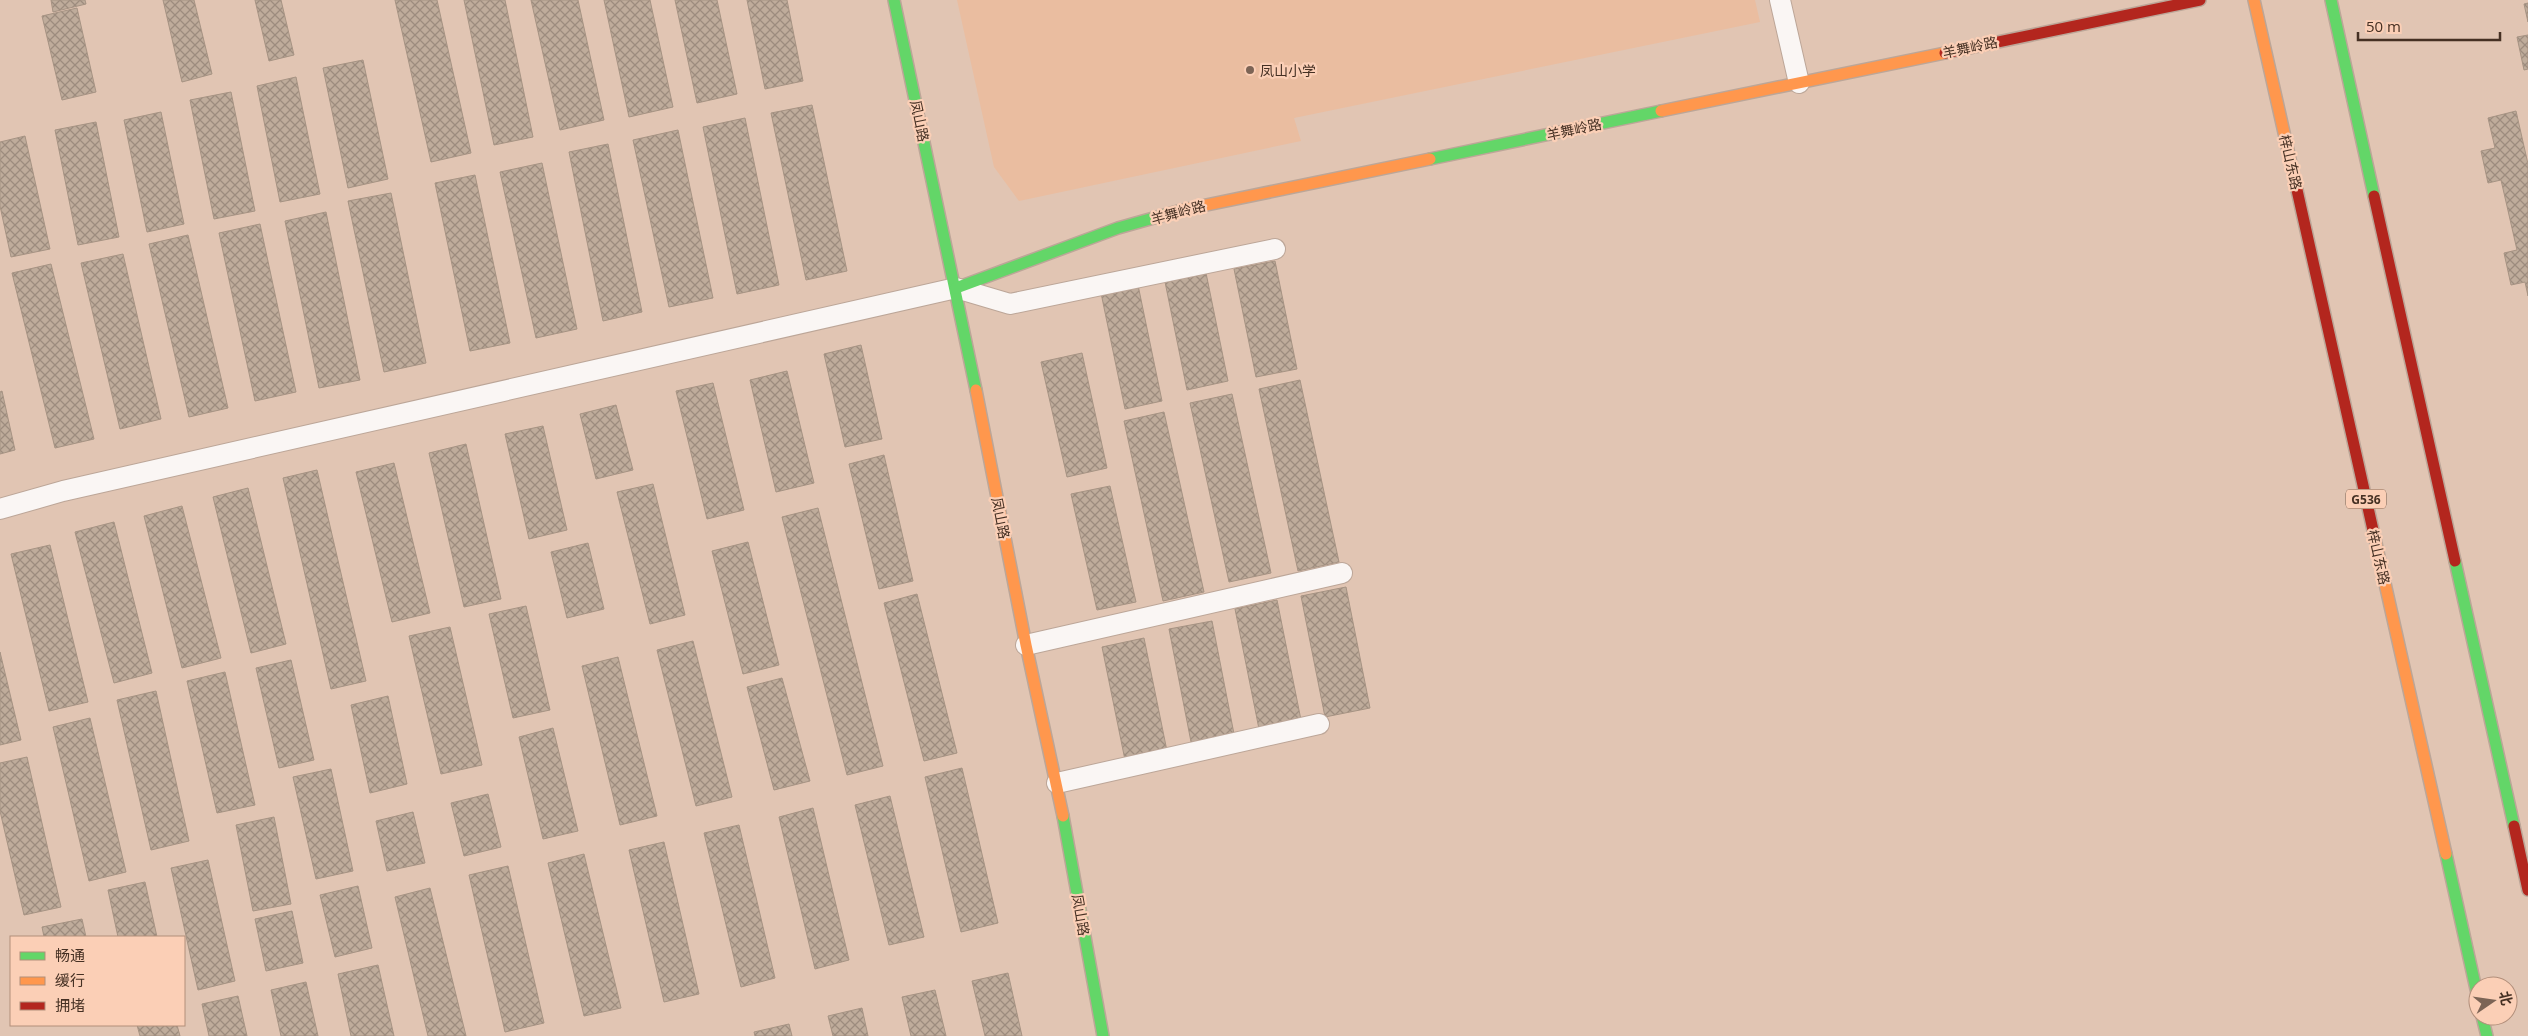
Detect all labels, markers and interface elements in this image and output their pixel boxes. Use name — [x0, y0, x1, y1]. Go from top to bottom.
scale bar — [2358, 10, 2500, 42]
text: 50 m — [2366, 16, 2401, 36]
street label: 羊舞岭路 — [1941, 32, 1999, 62]
place label: 凤山小学 — [1260, 61, 1316, 80]
marker: 凤山小学 — [1244, 64, 1256, 76]
street label: 凤山路 — [906, 98, 934, 144]
street label: 羊舞岭路 — [1545, 114, 1603, 144]
street label: 梓山东路 — [2275, 133, 2307, 191]
street label: 羊舞岭路 — [1148, 196, 1208, 228]
road number: G536 — [2346, 489, 2386, 508]
street label: 凤山路 — [988, 496, 1014, 540]
street label: 梓山东路 — [2363, 528, 2395, 586]
street label: 凤山路 — [1068, 893, 1094, 937]
legend — [10, 936, 185, 1026]
text: 畅通 — [55, 945, 85, 965]
text: 缓行 — [55, 970, 85, 990]
north arrow — [2468, 976, 2518, 1026]
text: 北 — [2495, 989, 2517, 1007]
text: 拥堵 — [55, 995, 85, 1015]

